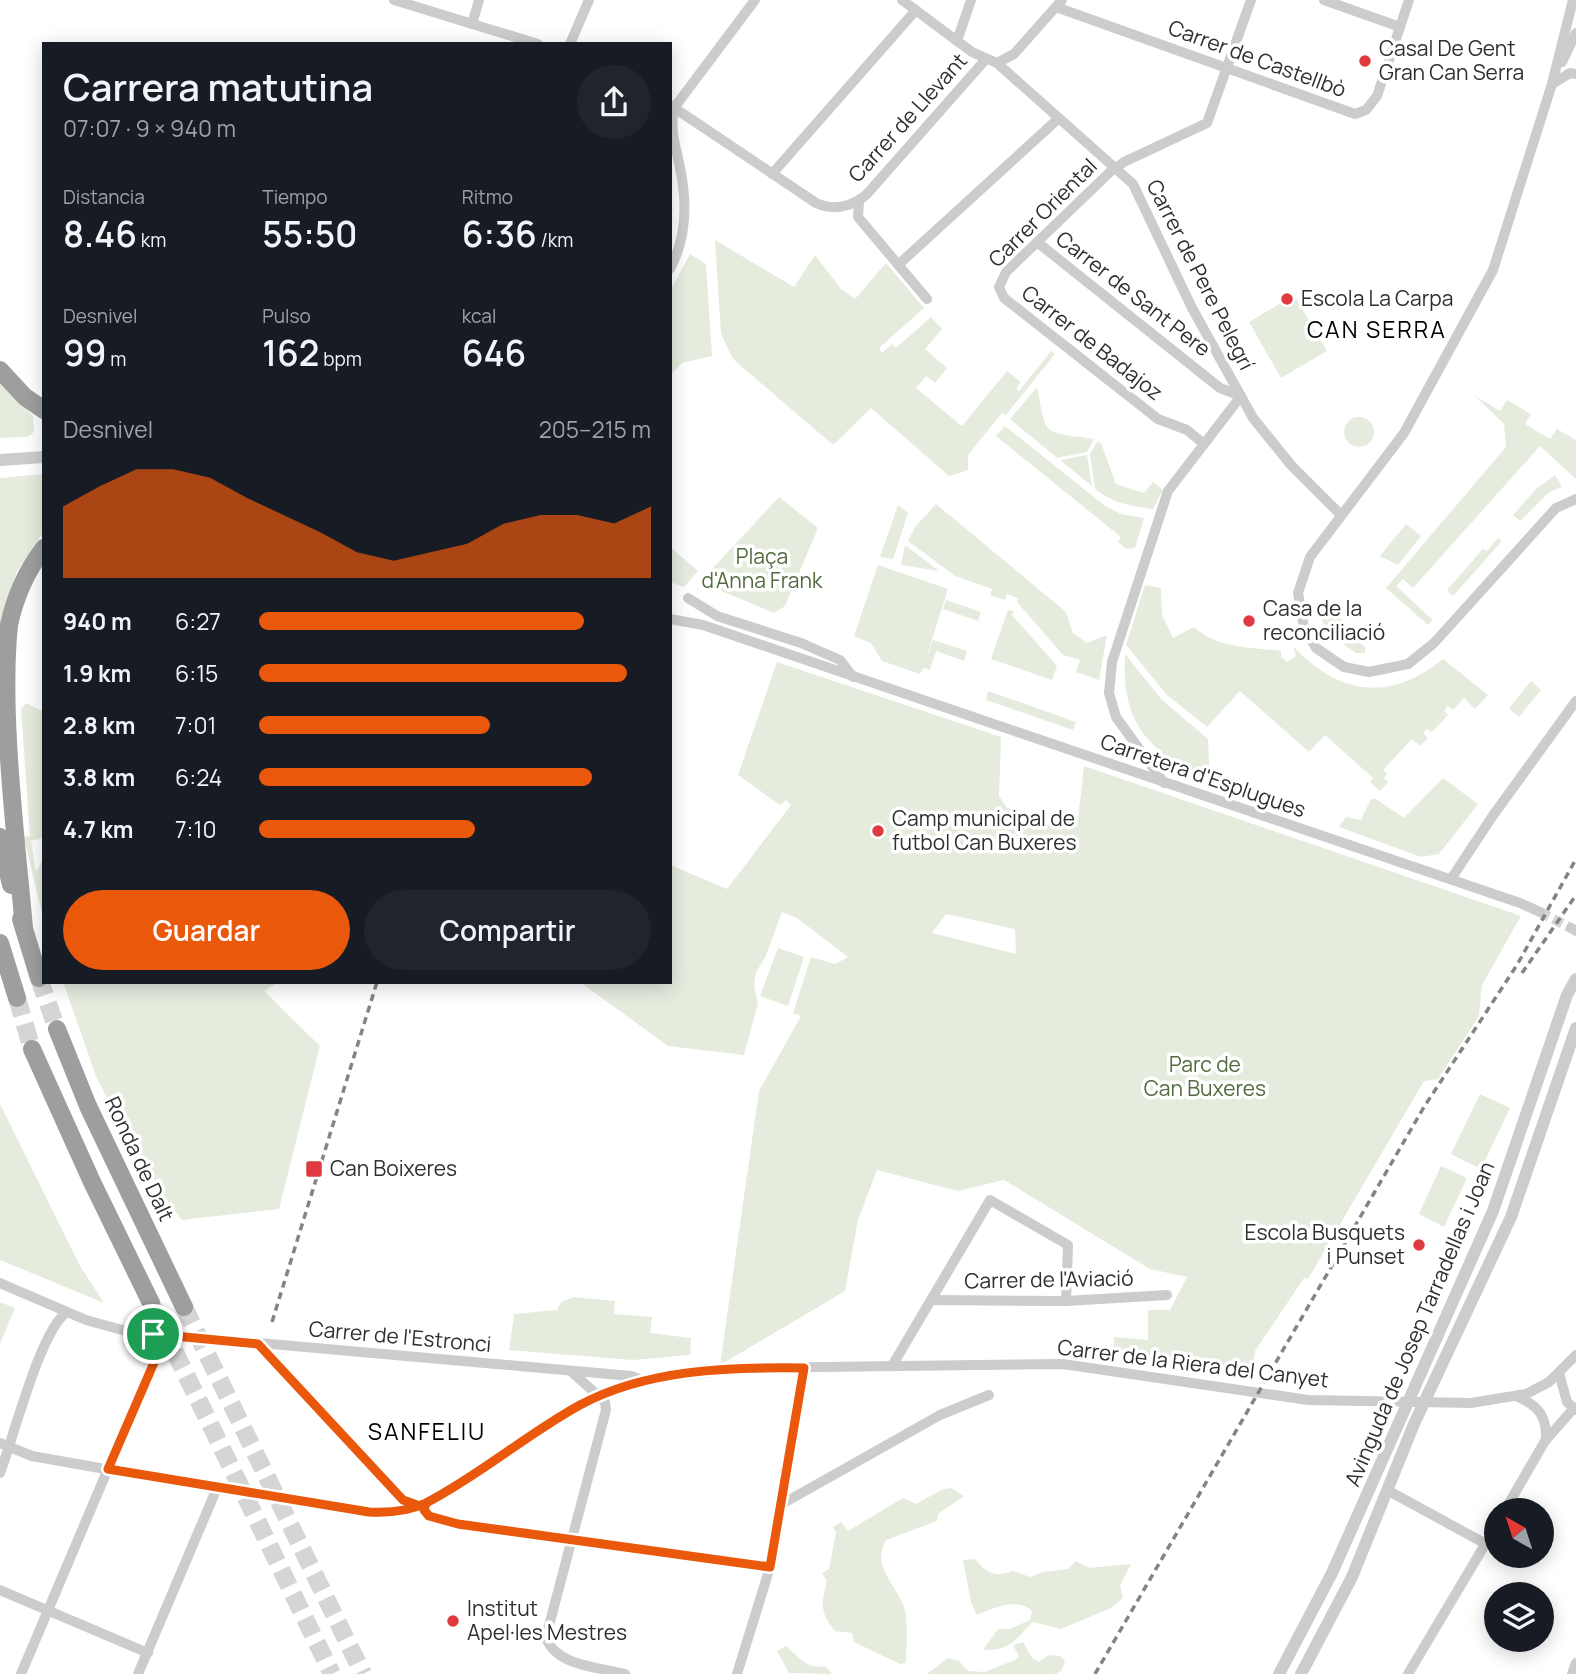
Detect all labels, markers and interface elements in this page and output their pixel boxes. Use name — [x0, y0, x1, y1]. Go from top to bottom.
street label: Carrer de Castellbò — [1165, 13, 1350, 103]
place label: Casal De Gent Gran Can Serra — [1379, 34, 1524, 86]
street label: Carrer de Llevant — [842, 47, 973, 188]
marker: Casal De Gent Gran Can Serra — [1357, 53, 1373, 69]
text: Carrera matutina — [63, 60, 373, 112]
button: share — [577, 65, 651, 139]
text: 07:07 · 9 × 940 m — [63, 112, 236, 144]
street label: Carrer Oriental — [982, 152, 1103, 273]
street label: Carrer de Pere Pelegrí — [1141, 175, 1261, 375]
text: Distancia — [63, 184, 145, 210]
text: Tiempo — [262, 184, 328, 210]
text: Ritmo — [462, 184, 513, 210]
text: 8.46 — [63, 210, 137, 258]
text: 55:50 — [262, 210, 358, 258]
text: 6:36 — [462, 210, 537, 258]
street label: Carrer de Sant Pere — [1051, 224, 1217, 362]
text: km — [137, 227, 166, 253]
text: /km — [537, 227, 573, 253]
street label: Carrer de Badajoz — [1016, 278, 1169, 406]
place label: Escola La Carpa — [1301, 284, 1453, 312]
marker: Escola La Carpa — [1279, 291, 1295, 307]
text: Desnivel — [63, 303, 137, 329]
text: Pulso — [262, 303, 311, 329]
text: kcal — [462, 303, 496, 329]
district label: CAN SERRA — [1307, 313, 1447, 345]
text: 99 — [63, 329, 107, 377]
text: 162 — [262, 329, 319, 377]
text: 646 — [462, 329, 526, 377]
text: m — [107, 346, 126, 372]
text: bpm — [319, 346, 362, 372]
text: Desnivel — [63, 413, 153, 445]
text: 205–215 m — [539, 413, 651, 445]
park label: Plaça d'Anna Frank — [702, 542, 823, 594]
place label: Casa de la reconciliació — [1263, 594, 1385, 646]
text: 940 m — [63, 605, 132, 637]
text: 6:27 — [175, 605, 221, 637]
marker: Casa de la reconciliació — [1241, 613, 1257, 629]
text: 1.9 km — [63, 657, 131, 689]
text: 6:15 — [175, 657, 218, 689]
text: 2.8 km — [63, 709, 135, 741]
text: 7:01 — [175, 709, 216, 741]
street label: Carretera d'Esplugues — [1097, 727, 1310, 823]
text: 3.8 km — [63, 761, 135, 793]
text: 6:24 — [175, 761, 222, 793]
place label: Camp municipal de futbol Can Buxeres — [892, 804, 1077, 856]
text: 4.7 km — [63, 813, 133, 845]
text: 7:10 — [175, 813, 216, 845]
marker: Camp municipal de futbol Can Buxeres — [870, 823, 886, 839]
button: Guardar — [63, 890, 350, 970]
button: Compartir — [364, 890, 651, 970]
park label: Parc de Can Buxeres — [1144, 1050, 1266, 1102]
street label: Ronda de Dalt — [99, 1092, 181, 1225]
place label: Can Boixeres — [330, 1154, 457, 1182]
street label: Avinguda de Josep Tarradellas i Joan — [1338, 1157, 1500, 1490]
marker: Can Boixeres — [304, 1159, 324, 1179]
place label: Escola Busquets i Punset — [1245, 1218, 1405, 1270]
marker: Escola Busquets i Punset — [1411, 1237, 1427, 1253]
street label: Carrer de l'Aviació — [964, 1264, 1134, 1294]
pin — [123, 1304, 183, 1364]
street label: Carrer de l'Estronci — [308, 1314, 493, 1358]
icon: arrive — [134, 1315, 172, 1353]
street label: Carrer de la Riera del Canyet — [1056, 1332, 1330, 1394]
district label: SANFELIU — [368, 1415, 486, 1447]
north arrow — [1484, 1498, 1554, 1568]
map controls — [1484, 1498, 1554, 1652]
button: layers — [1484, 1582, 1554, 1652]
place label: Institut Apel·les Mestres — [467, 1594, 627, 1646]
marker: Institut Apel·les Mestres — [445, 1613, 461, 1629]

